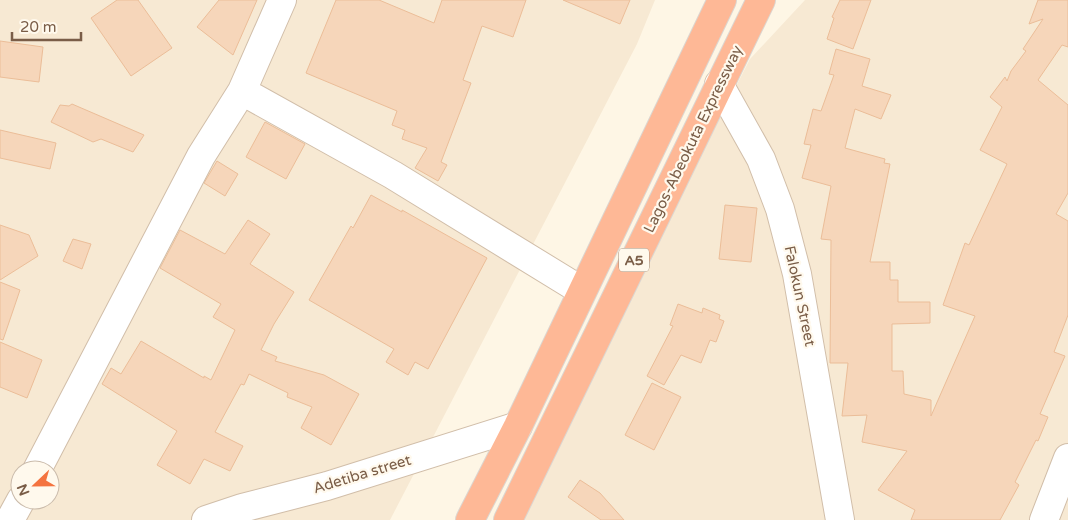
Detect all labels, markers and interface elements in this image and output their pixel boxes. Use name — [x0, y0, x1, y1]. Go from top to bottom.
scale bar — [12, 10, 81, 42]
text: 20 m — [20, 18, 57, 36]
street label: Lagos-Abeokuta Expressway — [640, 42, 746, 236]
street label: Falokun Street — [781, 244, 820, 348]
road number: A5 — [619, 248, 649, 272]
street label: Adetiba street — [311, 451, 413, 497]
north arrow — [10, 460, 60, 510]
text: N — [13, 481, 33, 498]

